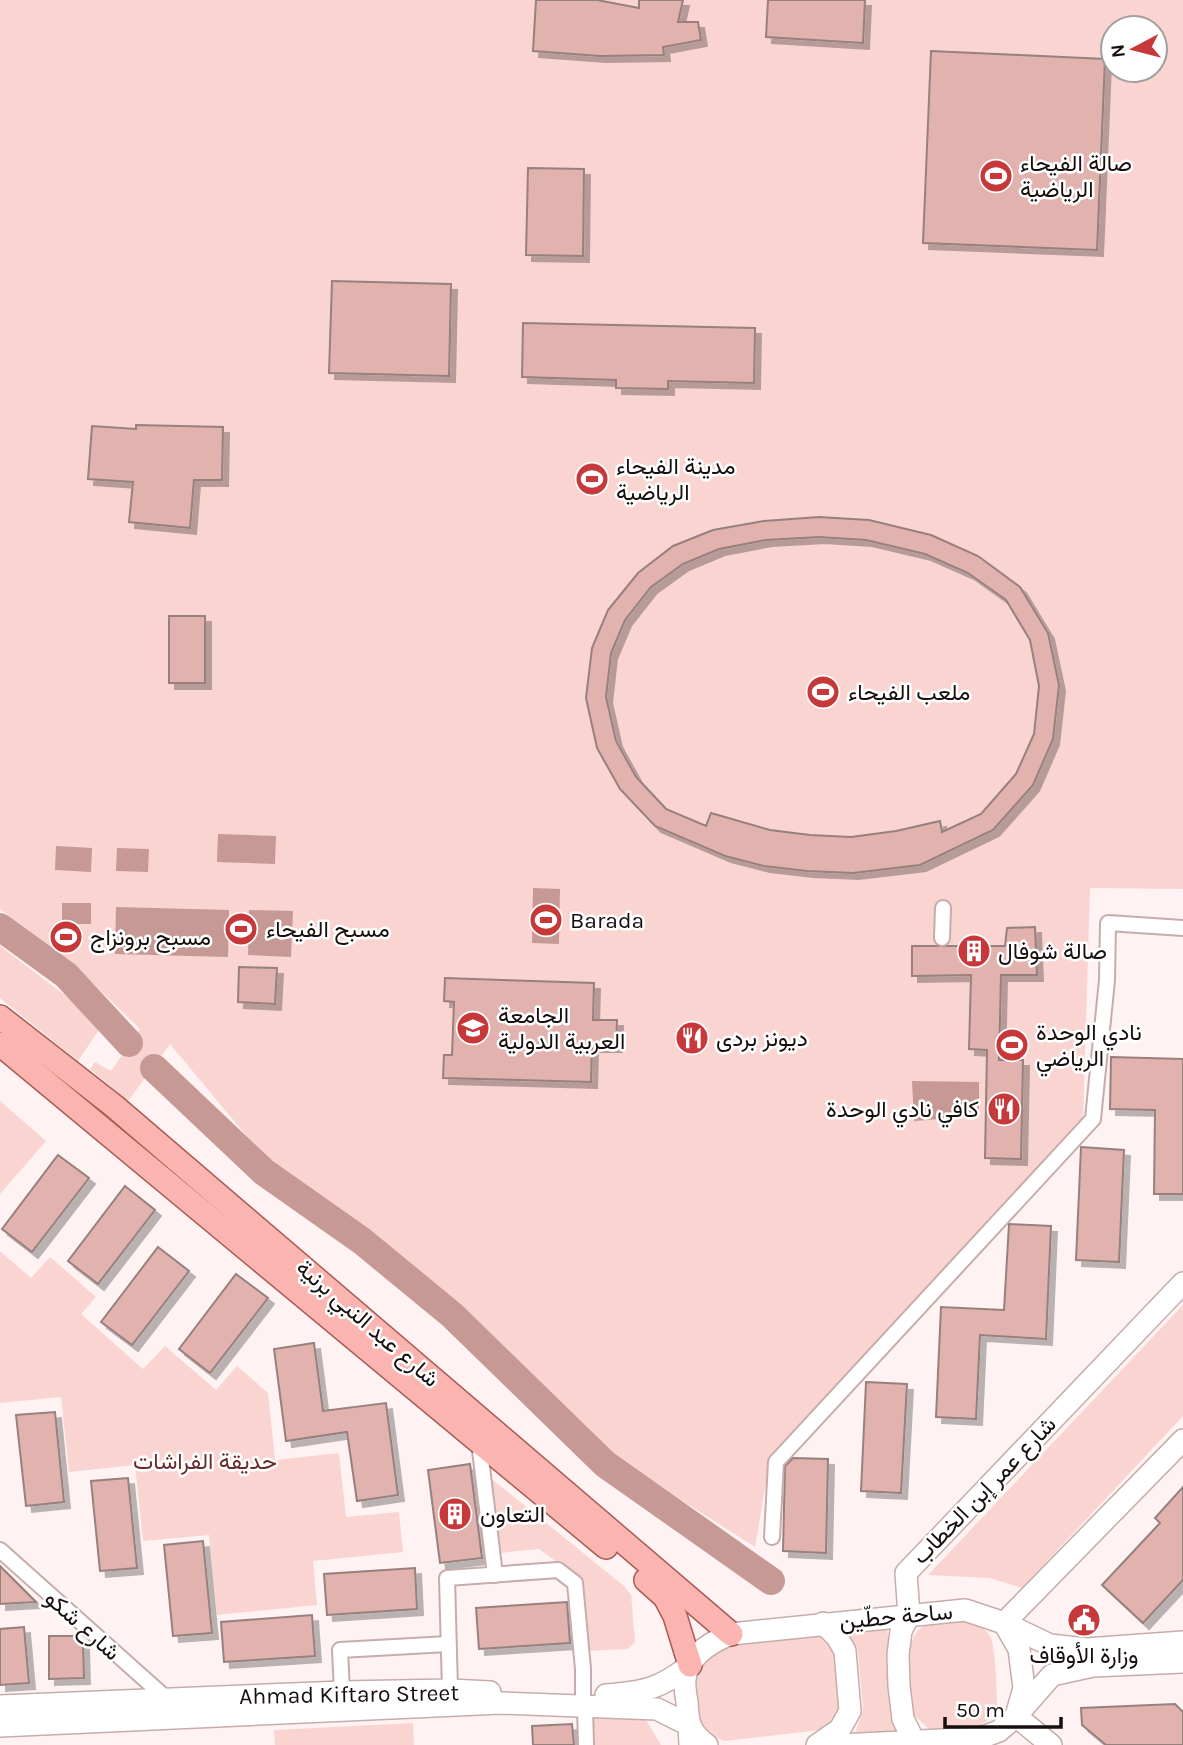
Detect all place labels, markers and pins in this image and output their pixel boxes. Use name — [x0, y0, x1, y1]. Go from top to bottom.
place label: صالة الفيحاء الرياضية — [1020, 150, 1132, 204]
sports icon: صالة الفيحاء الرياضية — [977, 157, 1015, 195]
place label: مدينة الفيحاء الرياضية — [616, 453, 736, 507]
sports icon: مدينة الفيحاء الرياضية — [573, 460, 611, 498]
sports icon: ملعب الفيحاء — [804, 673, 842, 711]
place label: ملعب الفيحاء — [848, 679, 970, 706]
sports icon: Barada — [527, 901, 565, 939]
place label: Barada — [570, 907, 644, 934]
sports icon: مسبح الفيحاء — [222, 910, 260, 948]
place label: مسبح الفيحاء — [266, 916, 390, 945]
sports icon: مسبح برونزاج — [47, 918, 85, 956]
place label: مسبح برونزاج — [90, 924, 211, 953]
building icon: صالة شوفال — [955, 932, 993, 970]
place label: صالة شوفال — [998, 938, 1107, 966]
place label: الجامعة العربية الدولية — [498, 1002, 625, 1056]
school or university icon: الجامعة العربية الدولية — [454, 1009, 492, 1047]
restaurant icon: ديونز بردى — [673, 1019, 711, 1057]
place label: نادي الوحدة الرياضي — [1036, 1019, 1142, 1077]
place label: ديونز بردى — [716, 1025, 808, 1053]
sports icon: نادي الوحدة الرياضي — [993, 1026, 1031, 1064]
restaurant icon: كافي نادي الوحدة — [985, 1090, 1023, 1128]
place label: كافي نادي الوحدة — [826, 1096, 979, 1128]
building icon: التعاون — [436, 1495, 474, 1533]
place label: التعاون — [480, 1501, 545, 1528]
public building icon: وزارة الأوقاف — [1065, 1601, 1103, 1639]
place label: وزارة الأوقاف — [1029, 1642, 1139, 1670]

